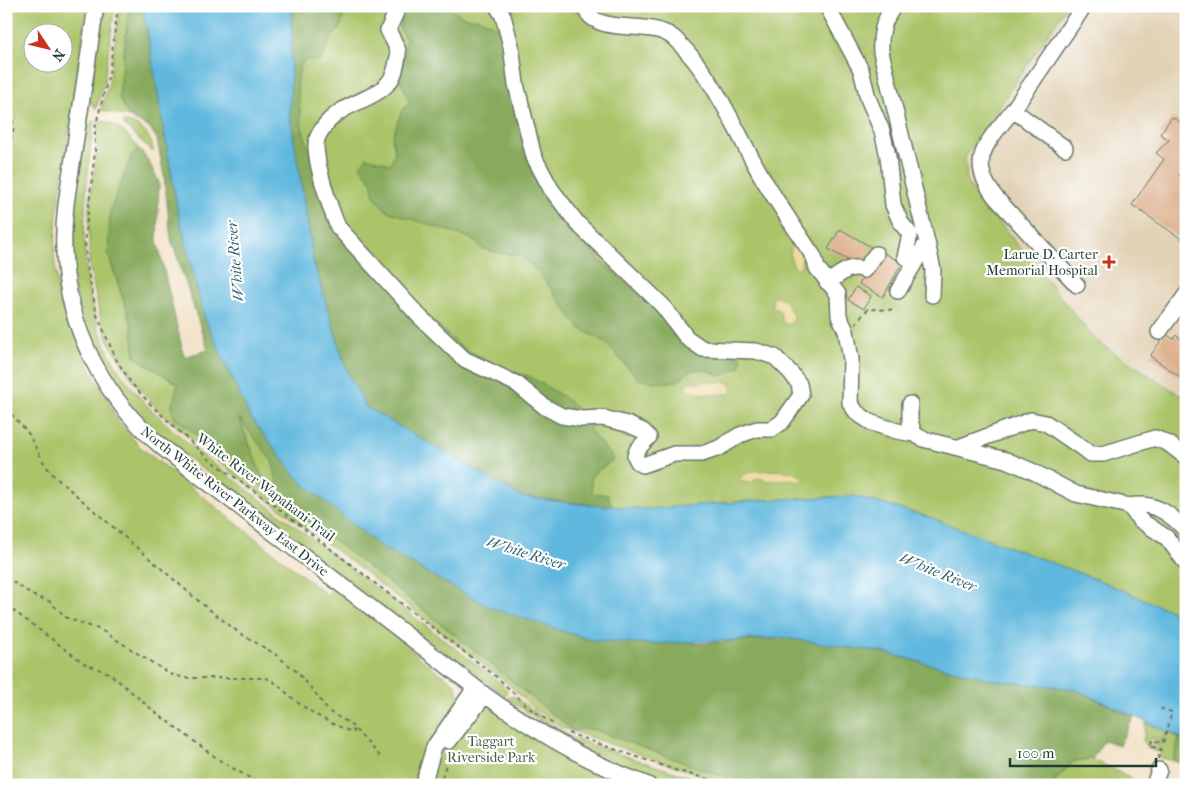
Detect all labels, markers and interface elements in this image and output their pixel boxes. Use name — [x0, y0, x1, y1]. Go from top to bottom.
north arrow — [22, 22, 72, 72]
text: N — [48, 46, 68, 65]
water label: White River — [222, 219, 247, 302]
place label: Larue D. Carter Memorial Hospital — [986, 246, 1098, 279]
marker: Larue D. Carter Memorial Hospital — [1102, 255, 1116, 269]
street label: North White River Parkway East Drive — [137, 423, 332, 580]
street label: White River Wapahani Trail — [192, 429, 338, 545]
water label: White River — [485, 533, 569, 574]
water label: White River — [897, 548, 980, 596]
park label: Taggart Riverside Park — [447, 733, 536, 766]
scale bar — [1010, 736, 1156, 768]
text: 100 m — [1017, 744, 1055, 762]

